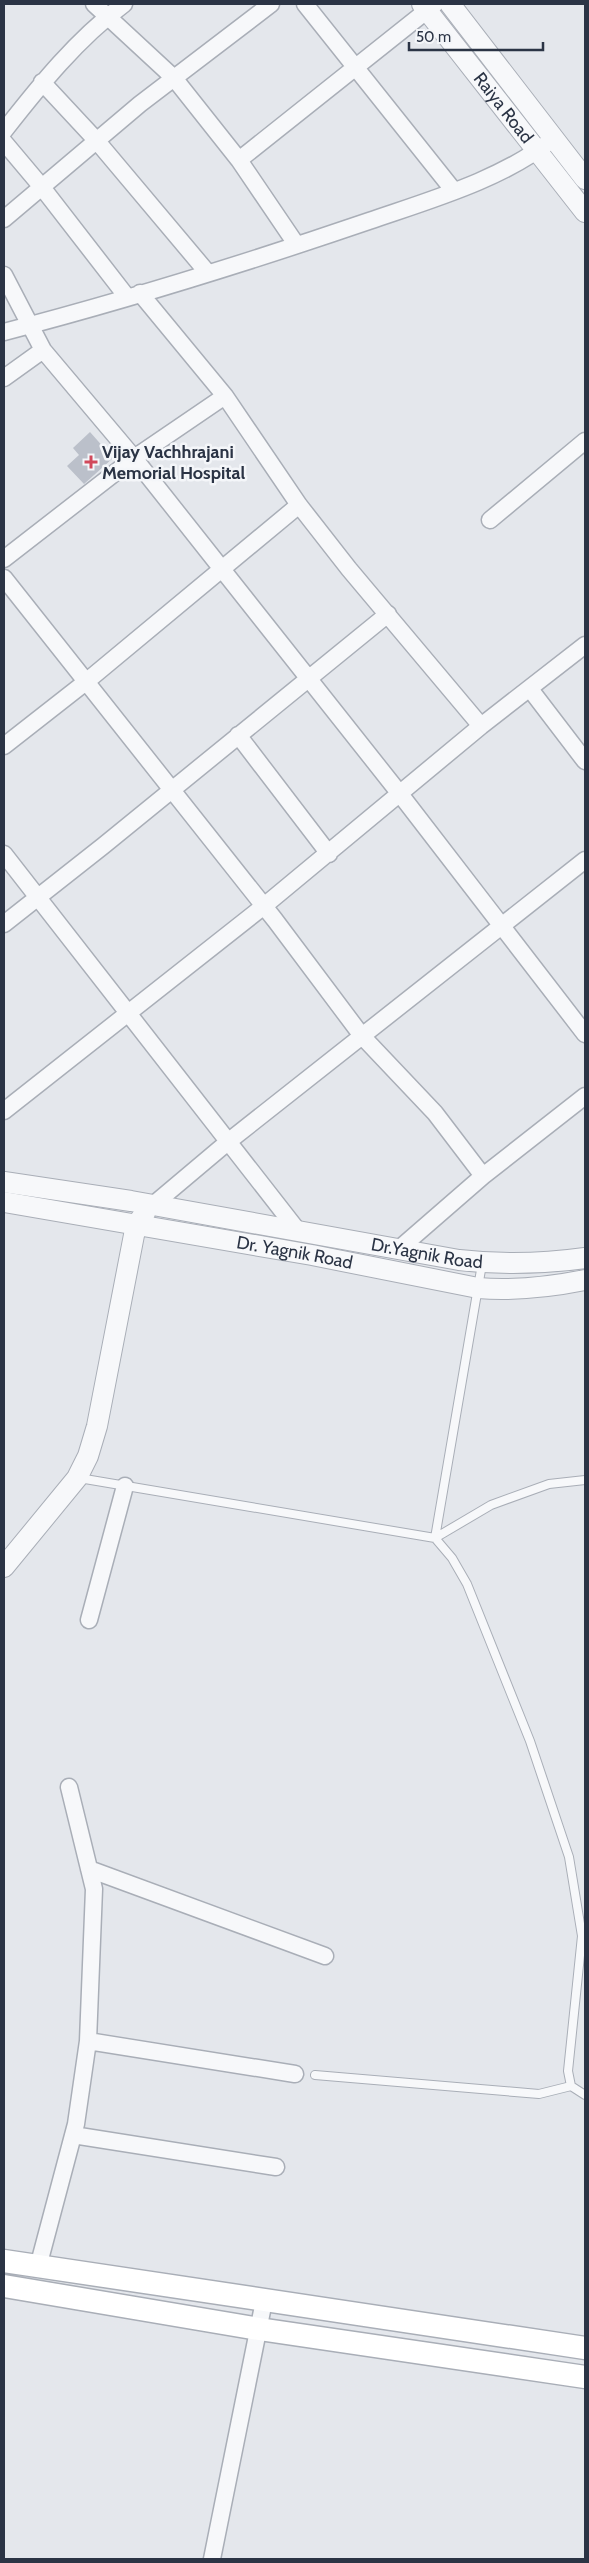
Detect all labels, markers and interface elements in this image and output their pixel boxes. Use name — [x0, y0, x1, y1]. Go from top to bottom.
scale bar — [409, 20, 543, 52]
text: 50 m — [416, 28, 451, 46]
street label: Raiya Road — [469, 68, 538, 148]
place label: Vijay Vachhrajani Memorial Hospital — [102, 441, 245, 484]
marker: Vijay Vachhrajani Memorial Hospital — [84, 455, 98, 469]
street label: Dr. Yagnik Road — [235, 1231, 355, 1274]
street label: Dr.Yagnik Road — [369, 1233, 484, 1273]

